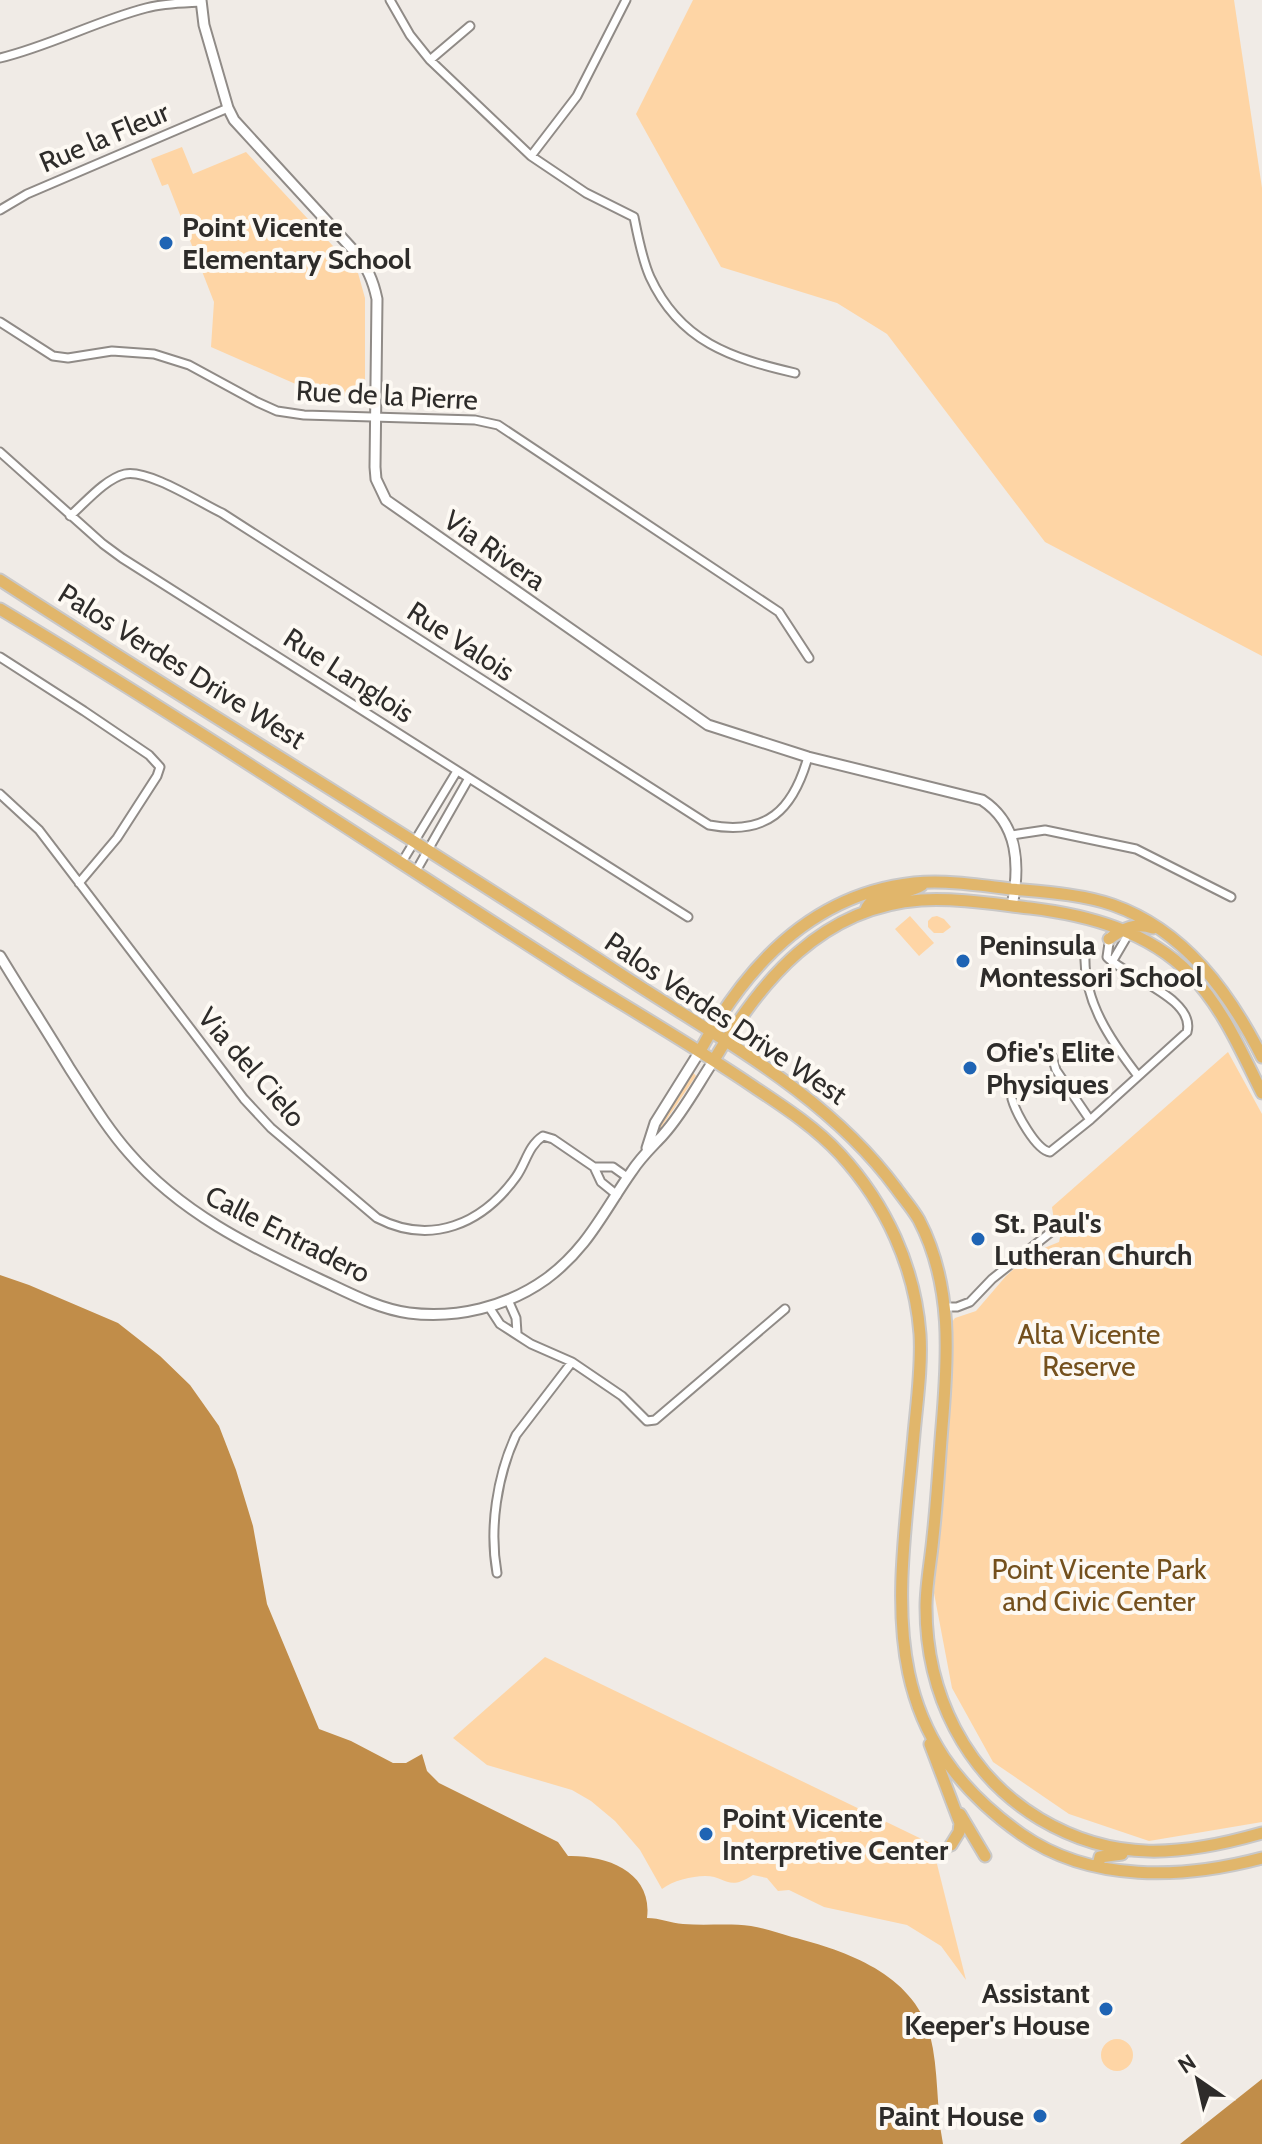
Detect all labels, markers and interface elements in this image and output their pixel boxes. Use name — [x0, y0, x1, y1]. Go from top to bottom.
street label: Rue la Fleur — [34, 94, 174, 179]
place label: Point Vicente Elementary School — [182, 210, 411, 276]
marker: Point Vicente Elementary School — [157, 234, 175, 252]
street label: Rue de la Pierre — [295, 373, 479, 417]
street label: Via Rivera — [438, 503, 553, 598]
street label: Palos Verdes Drive West — [52, 576, 312, 756]
street label: Rue Valois — [401, 594, 521, 688]
street label: Rue Langlois — [278, 620, 420, 730]
street label: Palos Verdes Drive West — [598, 924, 854, 1112]
place label: Peninsula Montessori School — [979, 928, 1203, 994]
marker: Peninsula Montessori School — [954, 952, 972, 970]
street label: Via del Cielo — [191, 1000, 313, 1134]
place label: Ofie's Elite Physiques — [986, 1035, 1115, 1101]
marker: Ofie's Elite Physiques — [961, 1059, 979, 1077]
street label: Calle Entradero — [200, 1178, 376, 1290]
place label: St. Paul's Lutheran Church — [994, 1206, 1193, 1272]
marker: St. Paul's Lutheran Church — [969, 1230, 987, 1248]
park label: Alta Vicente Reserve — [1018, 1317, 1160, 1383]
park label: Point Vicente Park and Civic Center — [991, 1552, 1207, 1618]
place label: Point Vicente Interpretive Center — [722, 1801, 949, 1867]
marker: Point Vicente Interpretive Center — [697, 1825, 715, 1843]
place label: Assistant Keeper's House — [904, 1976, 1090, 2042]
marker: Assistant Keeper's House — [1097, 2000, 1115, 2018]
north arrow — [1158, 2040, 1238, 2120]
text: N — [1173, 2048, 1201, 2079]
place label: Paint House — [878, 2099, 1024, 2133]
marker: Paint House — [1031, 2107, 1049, 2125]

